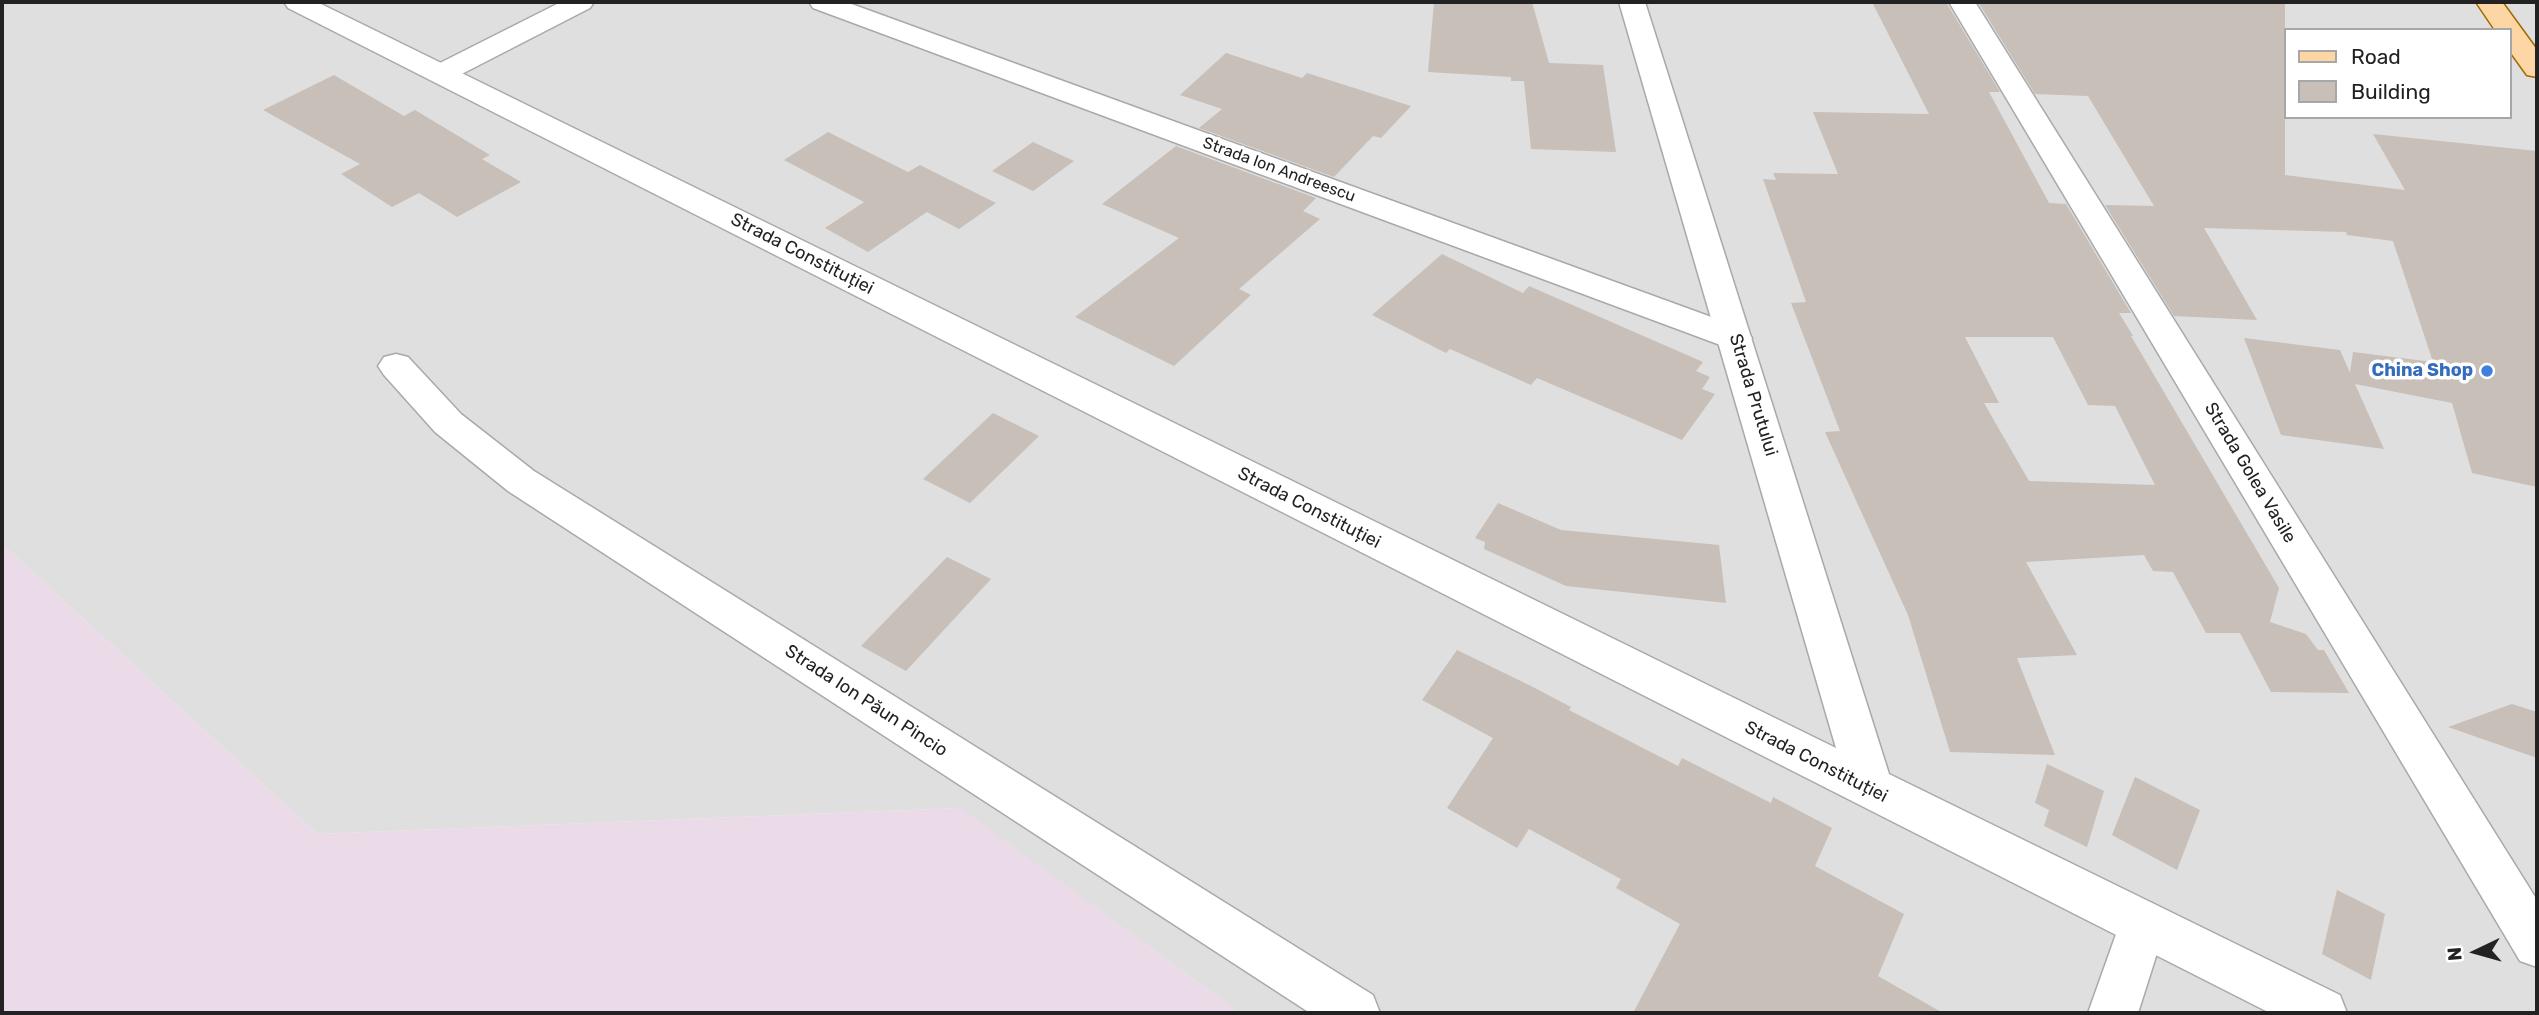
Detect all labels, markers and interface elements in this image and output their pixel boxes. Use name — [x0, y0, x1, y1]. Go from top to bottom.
legend — [2284, 28, 2511, 119]
text: Road — [2351, 44, 2401, 69]
text: Building — [2351, 79, 2431, 104]
street label: Strada Ion Andreescu — [1200, 133, 1358, 207]
street label: Strada Constituției — [727, 209, 877, 299]
street label: Strada Prutului — [1724, 331, 1782, 459]
place label: China Shop — [2371, 360, 2473, 382]
marker: China Shop — [2479, 363, 2495, 379]
street label: Strada Golea Vasile — [2200, 399, 2300, 547]
street label: Strada Constituției — [1234, 463, 1384, 553]
street label: Strada Ion Păun Pincio — [781, 640, 951, 762]
street label: Strada Constituției — [1741, 717, 1891, 807]
north arrow — [2441, 917, 2511, 987]
text: N — [2443, 946, 2467, 962]

